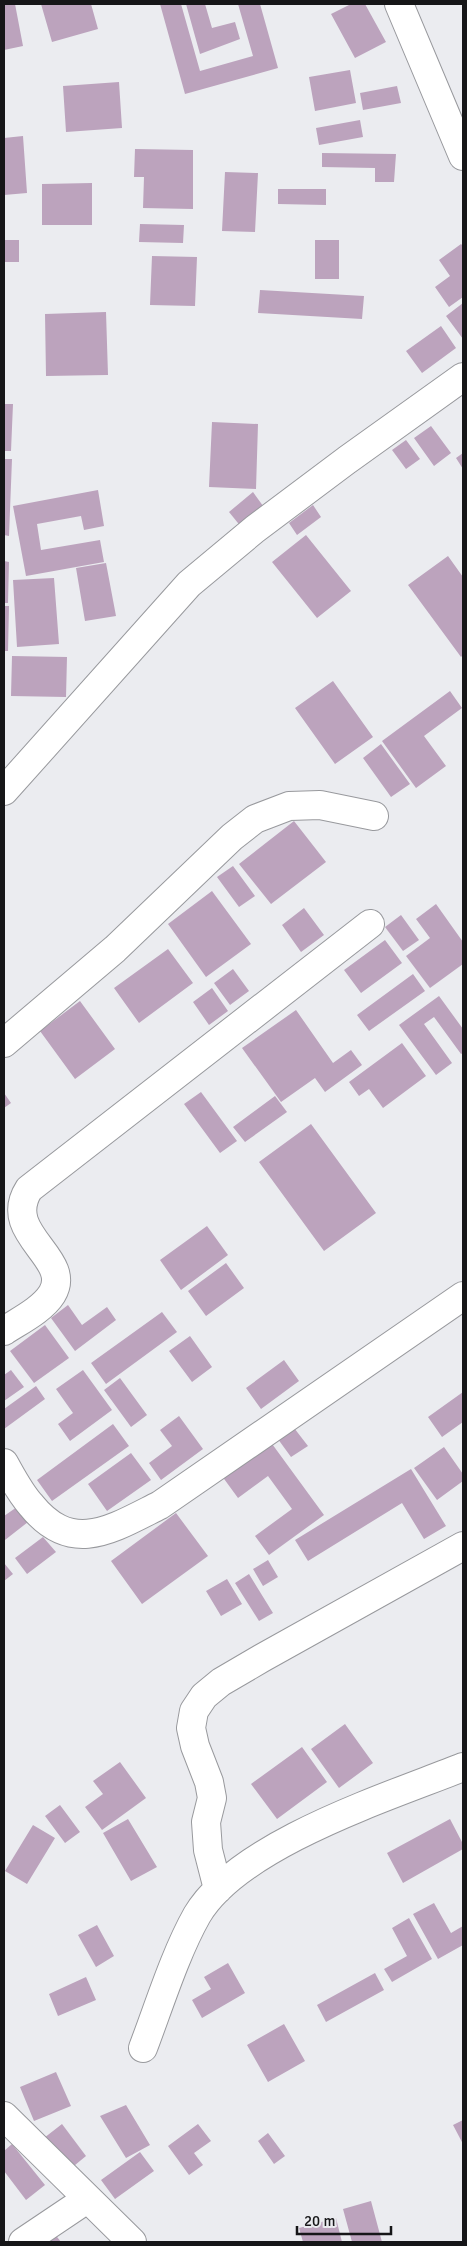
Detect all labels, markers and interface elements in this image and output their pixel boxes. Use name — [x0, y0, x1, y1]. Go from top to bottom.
scale bar — [297, 2204, 391, 2236]
text: 20 m — [304, 2212, 335, 2230]

